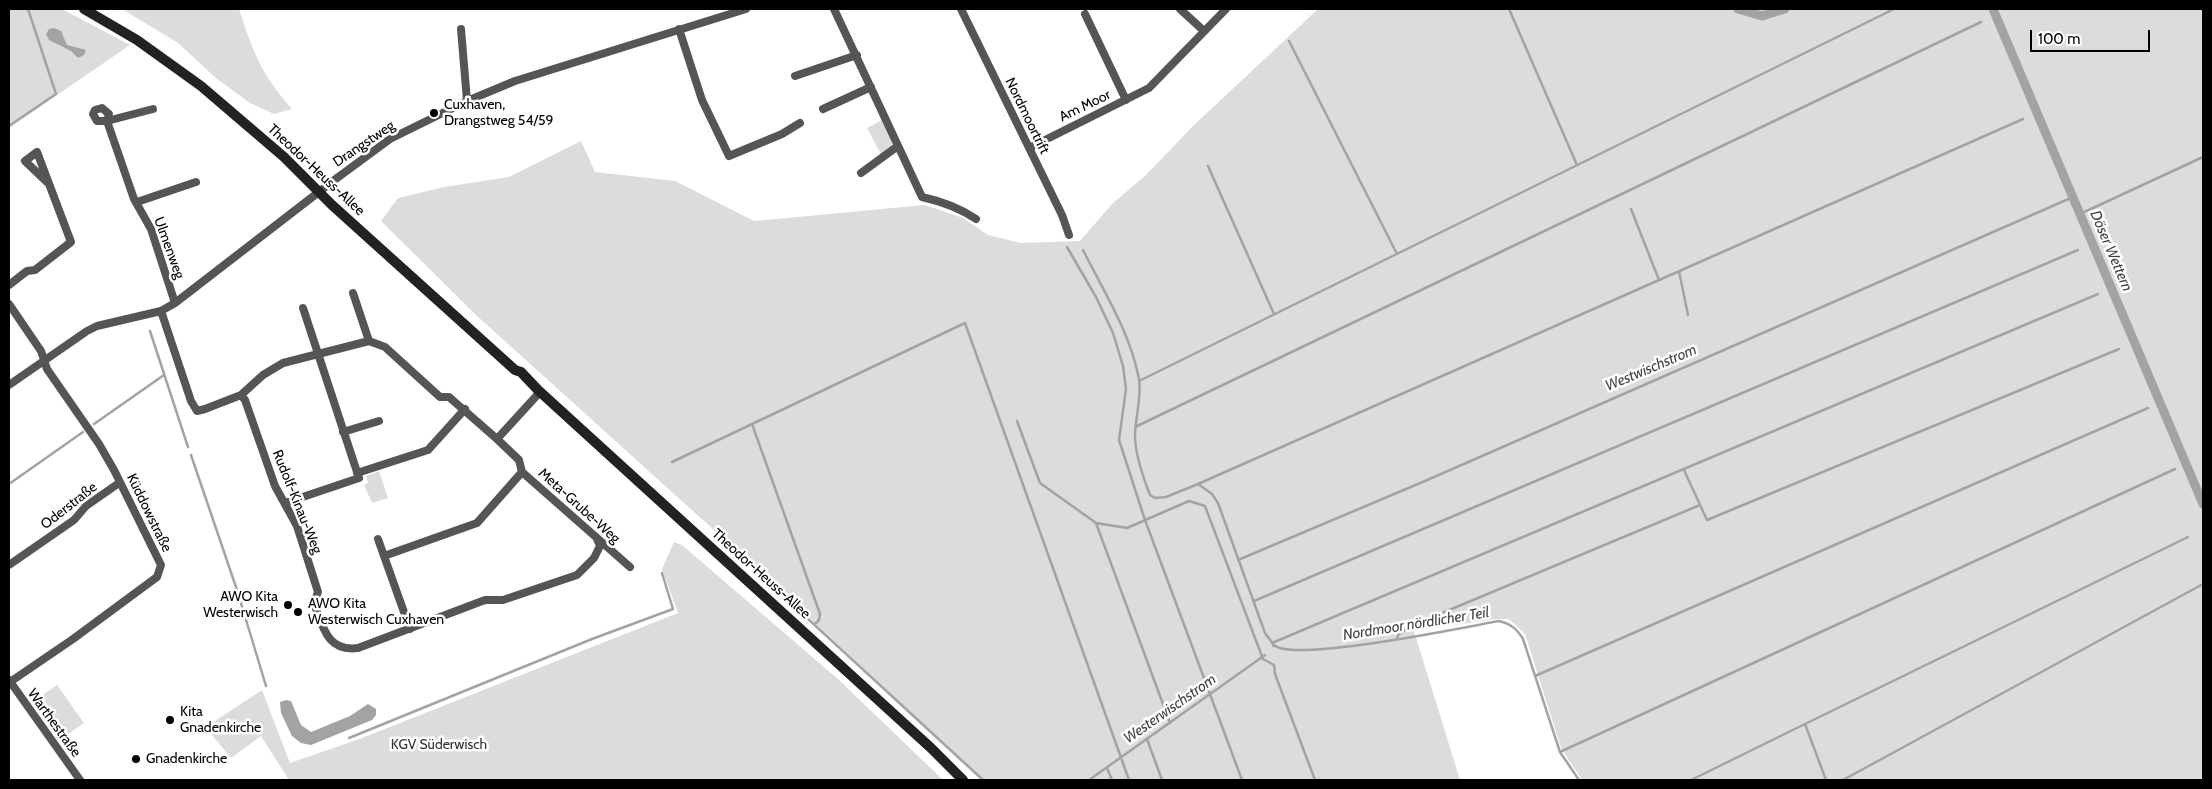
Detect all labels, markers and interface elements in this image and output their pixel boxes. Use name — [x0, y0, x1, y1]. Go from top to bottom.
scale bar — [2032, 20, 2152, 52]
text: 100 m — [2038, 30, 2080, 48]
street label: Nordmoortrift — [1001, 75, 1053, 157]
street label: Am Moor — [1057, 86, 1113, 126]
place label: Cuxhaven, Drangstweg 54/59 — [444, 97, 554, 130]
marker: Cuxhaven, Drangstweg 54/59 — [428, 107, 440, 119]
street label: Drangstweg — [330, 117, 398, 171]
street label: Theodor-Heuss-Allee — [264, 121, 368, 219]
water label: Döser Wettern — [2086, 208, 2136, 294]
street label: Ulmenweg — [150, 215, 188, 281]
water label: Westwischstrom — [1603, 341, 1699, 395]
street label: Rudolf-Kinau-Weg — [269, 448, 325, 556]
street label: Meta-Grube-Weg — [535, 465, 623, 547]
street label: Küddowstraße — [123, 471, 175, 555]
street label: Oderstraße — [38, 479, 100, 533]
street label: Theodor-Heuss-Allee — [708, 525, 814, 623]
place label: AWO Kita Westerwisch — [203, 589, 278, 622]
place label: AWO Kita Westerwisch Cuxhaven — [308, 596, 444, 628]
marker: AWO Kita Westerwisch — [282, 599, 294, 611]
water label: Nordmoor nördlicher Teil — [1342, 604, 1490, 644]
marker: AWO Kita Westerwisch Cuxhaven — [292, 606, 304, 618]
water label: Westerwischstrom — [1120, 670, 1220, 748]
street label: Warthestraße — [24, 686, 84, 760]
place label: Kita Gnadenkirche — [180, 704, 261, 736]
marker: Kita Gnadenkirche — [164, 714, 176, 726]
park label: KGV Süderwisch — [391, 737, 487, 753]
place label: Gnadenkirche — [146, 751, 227, 767]
marker: Gnadenkirche — [130, 753, 142, 765]

